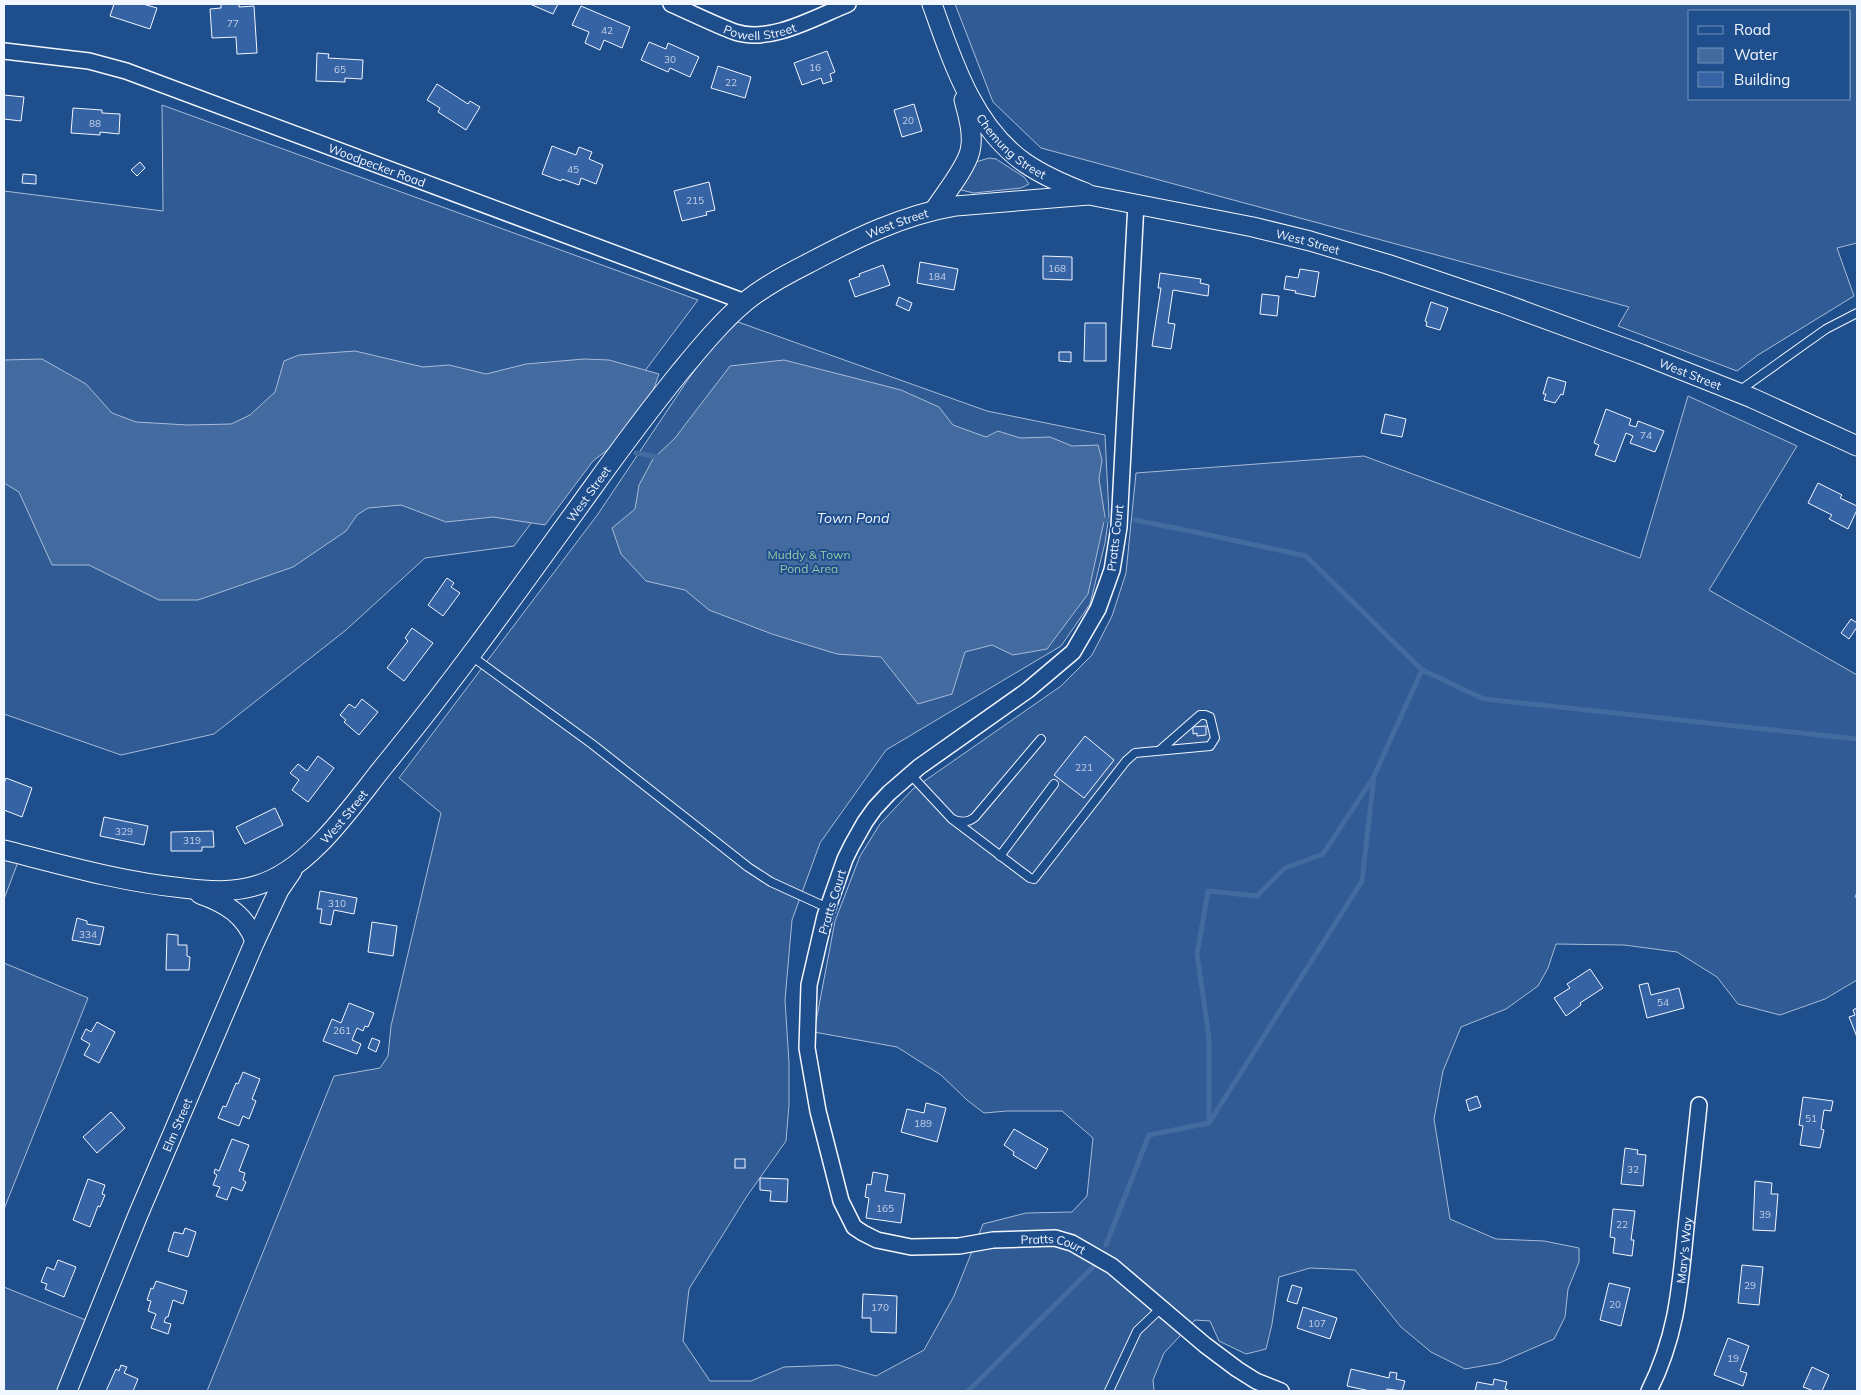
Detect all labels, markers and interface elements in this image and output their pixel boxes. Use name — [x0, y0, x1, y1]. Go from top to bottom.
legend — [1688, 10, 1851, 100]
house number: 77 — [227, 17, 239, 30]
street label: Powell Street — [722, 19, 798, 43]
text: Road — [1734, 20, 1771, 39]
house number: 42 — [601, 24, 613, 37]
text: Water — [1734, 45, 1778, 64]
house number: 30 — [664, 53, 676, 66]
house number: 16 — [809, 61, 821, 74]
house number: 65 — [334, 63, 346, 76]
text: Building — [1734, 70, 1790, 89]
house number: 22 — [725, 76, 737, 89]
street label: Chemung Street — [974, 111, 1049, 182]
house number: 20 — [902, 114, 914, 127]
house number: 88 — [89, 117, 101, 130]
street label: Woodpecker Road — [326, 140, 428, 190]
house number: 45 — [567, 163, 579, 176]
house number: 215 — [686, 194, 704, 207]
street label: West Street — [863, 205, 930, 241]
street label: West Street — [1274, 225, 1342, 257]
house number: 168 — [1048, 262, 1066, 275]
house number: 184 — [928, 270, 946, 283]
street label: West Street — [1657, 355, 1724, 393]
house number: 74 — [1640, 429, 1652, 442]
street label: West Street — [563, 463, 613, 525]
street label: Pratts Court — [1103, 504, 1127, 572]
water label: Town Pond — [817, 509, 890, 527]
park label: Muddy & Town Pond Area — [768, 547, 850, 576]
house number: 221 — [1075, 761, 1093, 774]
street label: West Street — [317, 786, 370, 846]
house number: 329 — [115, 825, 133, 838]
house number: 319 — [183, 834, 201, 847]
street label: Pratts Court — [815, 868, 849, 936]
house number: 310 — [328, 897, 346, 910]
house number: 334 — [79, 928, 97, 941]
house number: 54 — [1657, 996, 1669, 1009]
house number: 261 — [333, 1024, 351, 1037]
street label: Elm Street — [159, 1096, 195, 1154]
house number: 51 — [1805, 1112, 1817, 1125]
house number: 189 — [914, 1117, 932, 1130]
house number: 32 — [1627, 1163, 1639, 1176]
house number: 165 — [876, 1202, 894, 1215]
house number: 39 — [1759, 1208, 1771, 1221]
street label: Mary's Way — [1673, 1216, 1695, 1284]
house number: 22 — [1616, 1218, 1628, 1231]
street label: Pratts Court — [1020, 1231, 1089, 1257]
house number: 29 — [1744, 1279, 1756, 1292]
house number: 20 — [1609, 1298, 1621, 1311]
house number: 170 — [871, 1301, 889, 1314]
house number: 107 — [1308, 1317, 1326, 1330]
house number: 19 — [1727, 1352, 1739, 1365]

